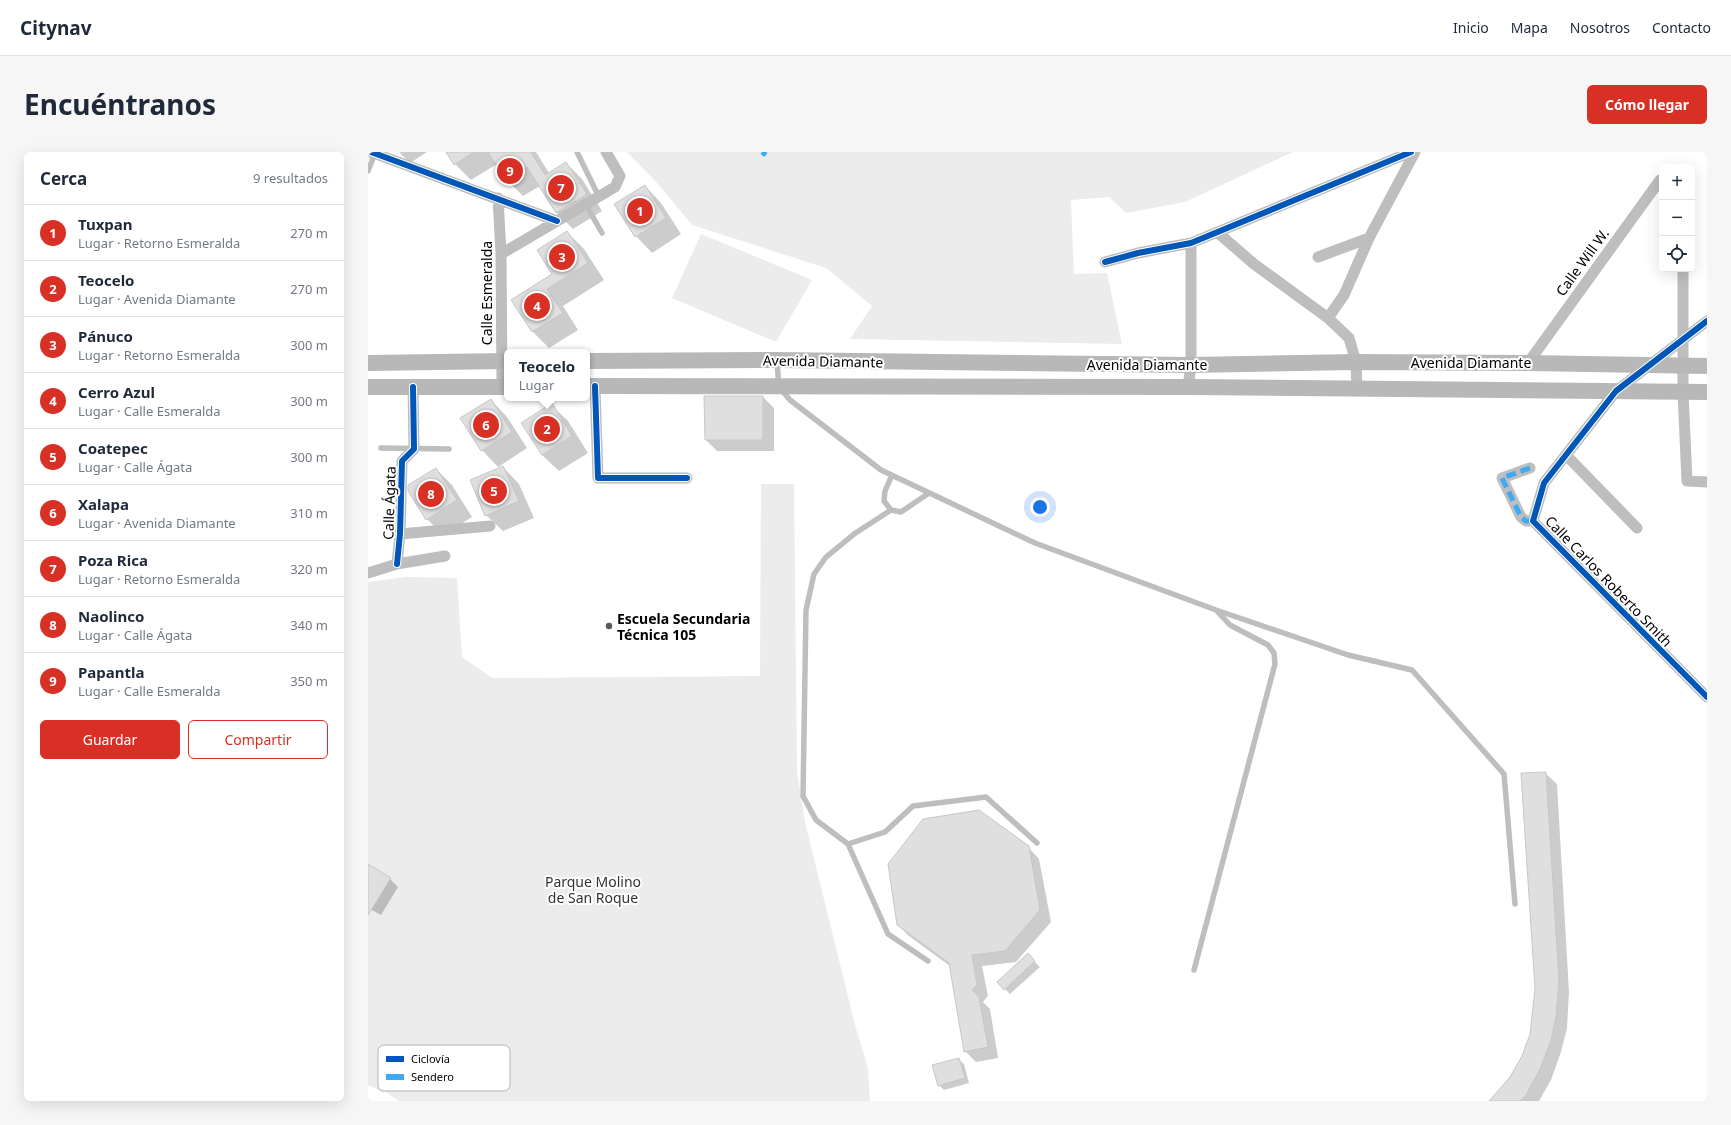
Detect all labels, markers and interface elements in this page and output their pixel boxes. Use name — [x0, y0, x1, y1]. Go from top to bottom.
text: Citynav — [20, 15, 92, 41]
text: Inicio — [1453, 18, 1489, 37]
text: Mapa — [1511, 18, 1548, 37]
text: Nosotros — [1570, 18, 1630, 37]
text: Contacto — [1652, 18, 1711, 37]
text: Encuéntranos — [24, 85, 216, 123]
button: Cómo llegar — [1587, 85, 1707, 124]
pin: 9 — [497, 156, 523, 186]
map controls — [1659, 164, 1695, 272]
button: + — [1659, 164, 1695, 200]
text: Cerca — [40, 167, 87, 190]
text: 9 resultados — [253, 169, 328, 187]
pin: 7 — [548, 173, 574, 203]
pin: 1 — [627, 196, 653, 226]
button: − — [1659, 200, 1695, 236]
text: Tuxpan — [78, 214, 133, 234]
text: 1 — [49, 224, 57, 242]
text: 270 m — [290, 224, 328, 242]
street label: Calle Will W. — [1551, 224, 1613, 300]
text: Lugar · Retorno Esmeralda — [78, 234, 240, 252]
button: locate — [1659, 236, 1695, 272]
street label: Calle Esmeralda — [477, 241, 496, 345]
pin: 3 — [549, 242, 575, 272]
text: Teocelo — [78, 270, 134, 290]
text: 2 — [49, 280, 57, 298]
text: 270 m — [290, 280, 328, 298]
text: Lugar · Avenida Diamante — [78, 290, 236, 308]
pin: 4 — [524, 291, 550, 321]
text: Pánuco — [78, 326, 133, 346]
text: 3 — [49, 336, 57, 354]
text: 300 m — [290, 336, 328, 354]
text: Lugar · Retorno Esmeralda — [78, 346, 240, 364]
popup — [504, 349, 590, 401]
street label: Avenida Diamante — [763, 350, 884, 372]
street label: Avenida Diamante — [1411, 353, 1531, 372]
street label: Avenida Diamante — [1087, 355, 1207, 374]
text: Teocelo — [519, 356, 575, 376]
text: Lugar — [519, 376, 554, 394]
text: Cerro Azul — [78, 382, 155, 402]
text: 4 — [49, 392, 57, 410]
text: 300 m — [290, 392, 328, 410]
text: Lugar · Calle Esmeralda — [78, 402, 221, 420]
pin: 6 — [473, 410, 499, 440]
pin: 2 — [534, 414, 560, 444]
text: Coatepec — [78, 438, 148, 458]
text: 5 — [49, 448, 57, 466]
text: 300 m — [290, 448, 328, 466]
text: Lugar · Calle Ágata — [78, 458, 192, 476]
street label: Calle Ágata — [378, 466, 400, 540]
pin: 5 — [481, 476, 507, 506]
pin: 8 — [418, 479, 444, 509]
text: Xalapa — [78, 494, 129, 514]
your location — [1030, 497, 1050, 517]
text: 6 — [49, 504, 57, 522]
text: 310 m — [290, 504, 328, 522]
street label: Calle Carlos Roberto Smith — [1541, 511, 1677, 651]
text: Lugar · Avenida Diamante — [78, 514, 236, 532]
text: Poza Rica — [78, 550, 148, 570]
text: 7 — [49, 560, 57, 578]
text: 320 m — [290, 560, 328, 578]
text: Lugar · Retorno Esmeralda — [78, 570, 240, 588]
text: Naolinco — [78, 606, 144, 626]
place label: Escuela Secundaria Técnica 105 — [617, 609, 750, 644]
text: 8 — [49, 616, 57, 634]
text: 340 m — [290, 616, 328, 634]
marker: Escuela Secundaria Técnica 105 — [604, 621, 614, 631]
text: Lugar · Calle Ágata — [78, 626, 192, 644]
text: Papantla — [78, 662, 144, 682]
text: 9 — [49, 672, 57, 690]
text: 350 m — [290, 672, 328, 690]
text: Lugar · Calle Esmeralda — [78, 682, 221, 700]
button: Guardar — [40, 720, 180, 759]
button: Compartir — [188, 720, 328, 759]
park label: Parque Molino de San Roque — [545, 872, 641, 907]
legend — [378, 1045, 510, 1091]
text: Ciclovía — [411, 1051, 450, 1066]
text: Sendero — [411, 1069, 454, 1084]

